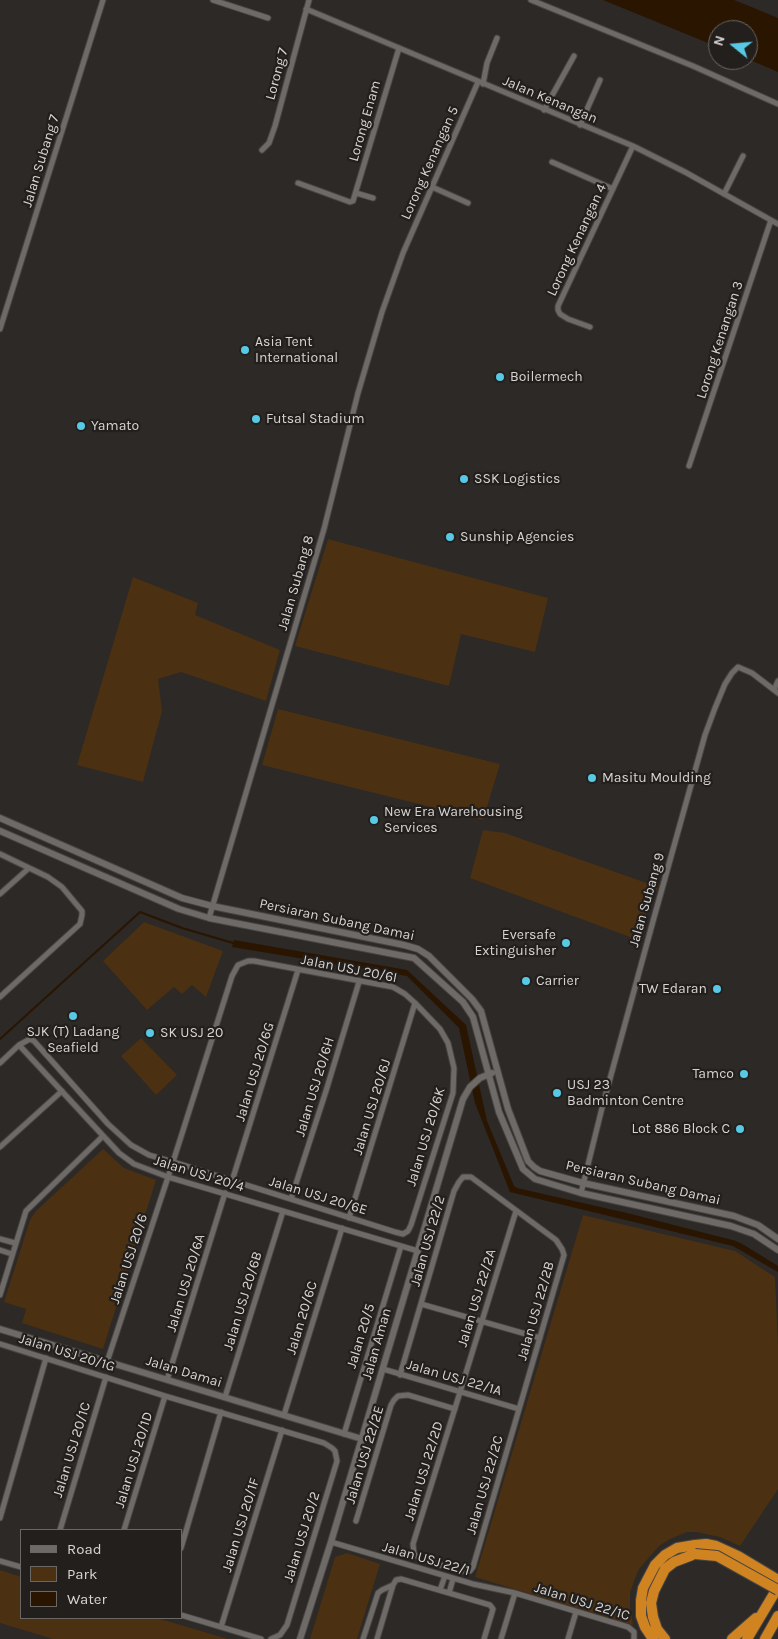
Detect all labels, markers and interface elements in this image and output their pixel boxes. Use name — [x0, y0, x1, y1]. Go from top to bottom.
north arrow — [708, 20, 758, 70]
text: N — [710, 33, 729, 48]
street label: Lorong 7 — [262, 46, 292, 102]
street label: Jalan Kenangan — [500, 73, 600, 127]
street label: Lorong Enam — [345, 78, 385, 164]
street label: Lorong Kenangan 5 — [397, 104, 463, 222]
street label: Jalan Subang 7 — [19, 113, 63, 209]
street label: Lorong Kenangan 4 — [544, 181, 610, 299]
street label: Lorong Kenangan 3 — [693, 279, 747, 401]
place label: Asia Tent International — [255, 334, 338, 367]
marker: Asia Tent International — [239, 344, 251, 356]
place label: Boilermech — [510, 369, 583, 385]
marker: Boilermech — [494, 371, 506, 383]
place label: Futsal Stadium — [266, 411, 365, 427]
marker: Futsal Stadium — [250, 413, 262, 425]
place label: Yamato — [91, 418, 139, 434]
marker: Yamato — [75, 420, 87, 432]
place label: SSK Logistics — [474, 471, 560, 487]
marker: SSK Logistics — [458, 473, 470, 485]
place label: Sunship Agencies — [460, 529, 574, 545]
marker: Sunship Agencies — [444, 531, 456, 543]
street label: Jalan Subang 8 — [274, 534, 318, 632]
place label: Masitu Moulding — [602, 770, 711, 786]
marker: Masitu Moulding — [586, 772, 598, 784]
place label: New Era Warehousing Services — [384, 804, 523, 836]
marker: New Era Warehousing Services — [368, 814, 380, 826]
street label: Jalan Subang 9 — [625, 851, 669, 949]
street label: Persiaran Subang Damai — [258, 895, 416, 945]
place label: Eversafe Extinguisher — [474, 927, 556, 960]
marker: Eversafe Extinguisher — [560, 937, 572, 949]
street label: Jalan USJ 20/6I — [299, 951, 399, 987]
place label: Carrier — [536, 973, 579, 989]
marker: Carrier — [520, 975, 532, 987]
place label: TW Edaran — [639, 981, 707, 997]
marker: TW Edaran — [711, 983, 723, 995]
marker: SJK (T) Ladang Seafield — [67, 1010, 79, 1022]
street label: Jalan USJ 20/6G — [232, 1020, 278, 1124]
place label: SJK (T) Ladang Seafield — [27, 1024, 119, 1056]
place label: SK USJ 20 — [160, 1025, 223, 1041]
marker: SK USJ 20 — [144, 1027, 156, 1039]
street label: Jalan USJ 20/6H — [292, 1035, 338, 1139]
street label: Jalan USJ 20/6J — [349, 1057, 395, 1157]
place label: Tamco — [693, 1066, 734, 1082]
marker: Tamco — [738, 1068, 750, 1080]
place label: USJ 23 Badminton Centre — [567, 1077, 684, 1110]
street label: Jalan USJ 20/6K — [403, 1086, 449, 1188]
marker: USJ 23 Badminton Centre — [551, 1087, 563, 1099]
place label: Lot 886 Block C — [631, 1121, 730, 1137]
marker: Lot 886 Block C — [734, 1123, 746, 1135]
street label: Jalan USJ 20/4 — [152, 1152, 246, 1196]
street label: Persiaran Subang Damai — [564, 1157, 722, 1209]
street label: Jalan USJ 20/6E — [267, 1173, 369, 1219]
street label: Jalan USJ 22/2 — [407, 1194, 449, 1288]
street label: Jalan USJ 20/6 — [107, 1212, 151, 1306]
street label: Jalan USJ 20/6A — [163, 1232, 209, 1334]
street label: Jalan USJ 22/2A — [454, 1247, 500, 1349]
street label: Jalan USJ 20/6B — [220, 1250, 266, 1352]
street label: Jalan USJ 22/2B — [514, 1259, 558, 1363]
street label: Jalan 20/6C — [283, 1279, 321, 1357]
street label: Jalan 20/5 — [343, 1301, 379, 1371]
street label: Jalan Aman — [359, 1306, 395, 1382]
street label: Jalan USJ 20/1G — [17, 1330, 117, 1376]
street label: Jalan Damai — [144, 1352, 224, 1392]
street label: Jalan USJ 22/1A — [404, 1356, 504, 1400]
street label: Jalan USJ 20/1C — [49, 1400, 95, 1500]
street label: Jalan USJ 22/2E — [342, 1404, 388, 1506]
street label: Jalan USJ 20/1D — [111, 1410, 157, 1510]
street label: Jalan USJ 22/2D — [401, 1419, 447, 1523]
street label: Jalan USJ 22/2C — [463, 1434, 507, 1536]
street label: Jalan USJ 20/1F — [219, 1476, 263, 1574]
street label: Jalan USJ 20/2 — [280, 1490, 324, 1584]
legend — [20, 1529, 182, 1619]
street label: Jalan USJ 22/1 — [380, 1538, 472, 1580]
text: Road — [67, 1540, 102, 1558]
text: Park — [67, 1565, 97, 1583]
street label: Jalan USJ 22/1C — [532, 1580, 632, 1624]
text: Water — [67, 1590, 107, 1608]

